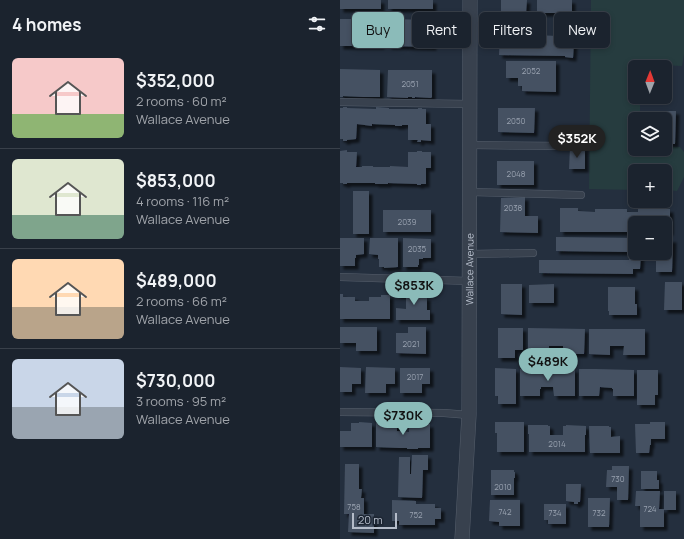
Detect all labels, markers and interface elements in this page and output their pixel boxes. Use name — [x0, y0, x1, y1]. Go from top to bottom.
chip: Buy — [352, 12, 404, 48]
chip: Rent — [412, 12, 471, 48]
chip: Filters — [479, 12, 546, 48]
chip: New — [554, 12, 610, 48]
text: 4 homes — [12, 13, 81, 36]
icon: filters — [306, 13, 328, 35]
north arrow — [628, 60, 672, 104]
map controls — [628, 60, 672, 260]
house number: 2052 — [522, 65, 541, 76]
text: $352,000 — [136, 69, 215, 92]
icon: home — [44, 74, 92, 122]
house number: 2051 — [401, 78, 419, 89]
text: 2 rooms · 60 m² — [136, 92, 227, 110]
text: Wallace Avenue — [136, 110, 230, 128]
button: layers — [628, 112, 672, 156]
house number: 2050 — [507, 115, 526, 126]
pin: $352K — [549, 125, 605, 159]
text: $352K — [557, 129, 597, 147]
button: + — [628, 164, 672, 208]
house number: 2048 — [507, 168, 526, 179]
text: $853,000 — [136, 169, 216, 192]
icon: home — [44, 175, 92, 223]
text: 4 rooms · 116 m² — [136, 192, 229, 210]
house number: 2038 — [504, 202, 523, 213]
text: Wallace Avenue — [136, 210, 230, 228]
house number: 2039 — [398, 216, 416, 227]
button: − — [628, 216, 672, 260]
street label: Wallace Avenue — [462, 233, 476, 305]
house number: 2035 — [408, 243, 427, 254]
text: $489,000 — [136, 269, 217, 292]
pin: $853K — [386, 272, 442, 306]
icon: home — [44, 275, 92, 323]
text: $853K — [394, 276, 434, 294]
text: 2 rooms · 66 m² — [136, 292, 227, 310]
text: Wallace Avenue — [136, 310, 230, 328]
house number: 2021 — [402, 338, 420, 349]
pin: $489K — [520, 348, 576, 382]
text: $489K — [528, 352, 568, 370]
text: $730,000 — [136, 369, 216, 392]
house number: 2017 — [407, 371, 423, 382]
icon: home — [44, 375, 92, 423]
text: 3 rooms · 95 m² — [136, 392, 226, 410]
pin: $730K — [375, 402, 431, 436]
text: $730K — [383, 406, 423, 424]
text: Wallace Avenue — [136, 410, 230, 428]
house number: 2014 — [548, 438, 566, 449]
house number: 730 — [611, 473, 625, 484]
house number: 2010 — [494, 481, 512, 492]
house number: 758 — [347, 501, 361, 512]
house number: 724 — [643, 503, 657, 514]
house number: 742 — [499, 506, 512, 517]
house number: 734 — [548, 507, 562, 518]
house number: 732 — [593, 507, 606, 518]
house number: 752 — [410, 509, 423, 520]
scale bar — [352, 511, 397, 530]
text: 20 m — [358, 512, 383, 527]

